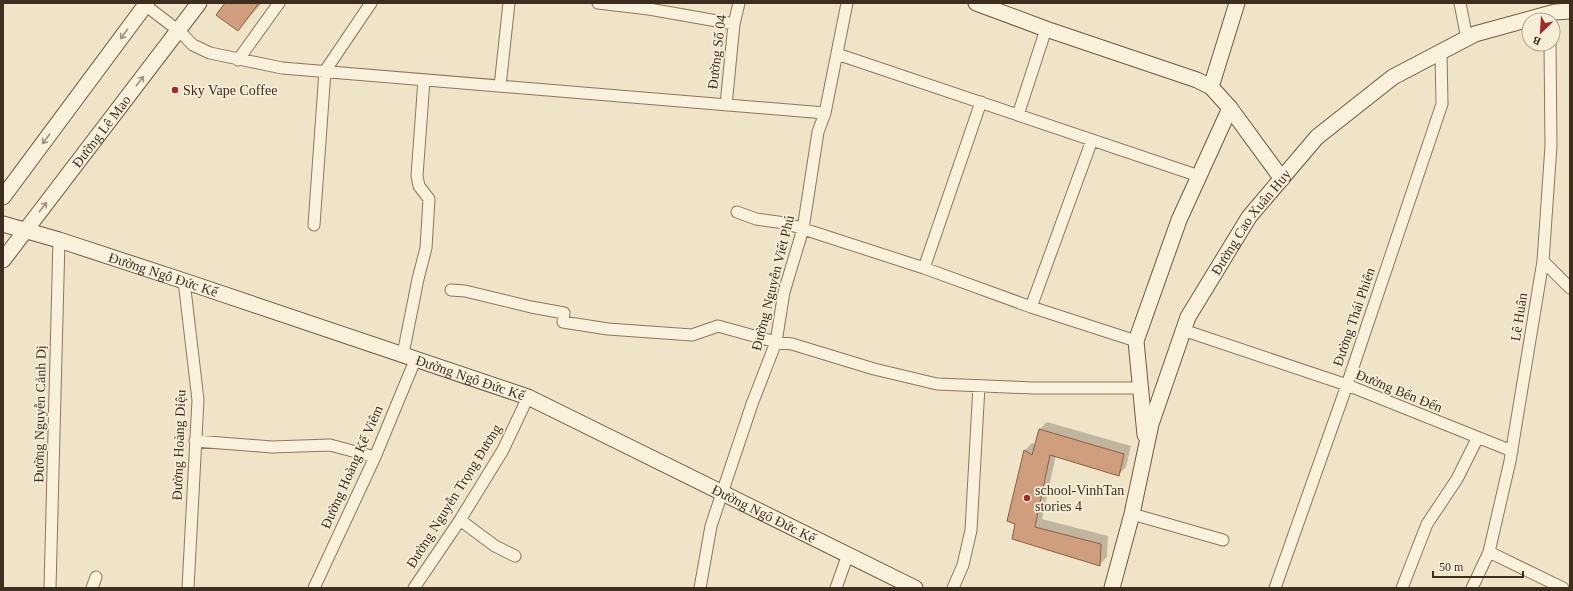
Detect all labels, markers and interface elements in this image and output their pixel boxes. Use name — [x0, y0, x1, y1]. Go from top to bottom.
north arrow — [1521, 12, 1561, 52]
street label: Đường Số 04 — [705, 14, 729, 90]
one-way arrow — [119, 29, 128, 40]
text: B — [1530, 34, 1543, 48]
one-way arrow — [136, 76, 144, 87]
place label: Sky Vape Coffee — [183, 83, 277, 98]
marker: Sky Vape Coffee — [170, 85, 180, 95]
street label: Đường Lê Mao — [69, 92, 133, 170]
one-way arrow — [42, 133, 50, 144]
street label: Đường Cao Xuân Huy — [1208, 166, 1294, 278]
one-way arrow — [39, 201, 48, 212]
street label: Đường Nguyễn Viết Phú — [749, 214, 797, 352]
street label: Đường Ngô Đức Kế — [107, 249, 221, 300]
street label: Đường Thái Phiên — [1330, 266, 1378, 368]
street label: Lê Huân — [1508, 292, 1530, 342]
street label: Đường Nguyễn Cảnh Dị — [31, 345, 49, 483]
street label: Đường Ngô Đức Kế — [414, 352, 528, 403]
street label: Đường Bến Đến — [1354, 367, 1444, 415]
street label: Đường Hoàng Diệu — [170, 389, 188, 501]
street label: Đường Hoàng Kế Viêm — [318, 403, 386, 531]
street label: Đường Nguyễn Trọng Đương — [404, 421, 504, 571]
street label: Đường Ngô Đức Kế — [710, 482, 819, 546]
place label: school-VinhTan stories 4 — [1035, 483, 1124, 514]
marker: school-VinhTan stories 4 — [1022, 493, 1032, 503]
scale bar — [1433, 553, 1523, 579]
text: 50 m — [1439, 560, 1464, 574]

